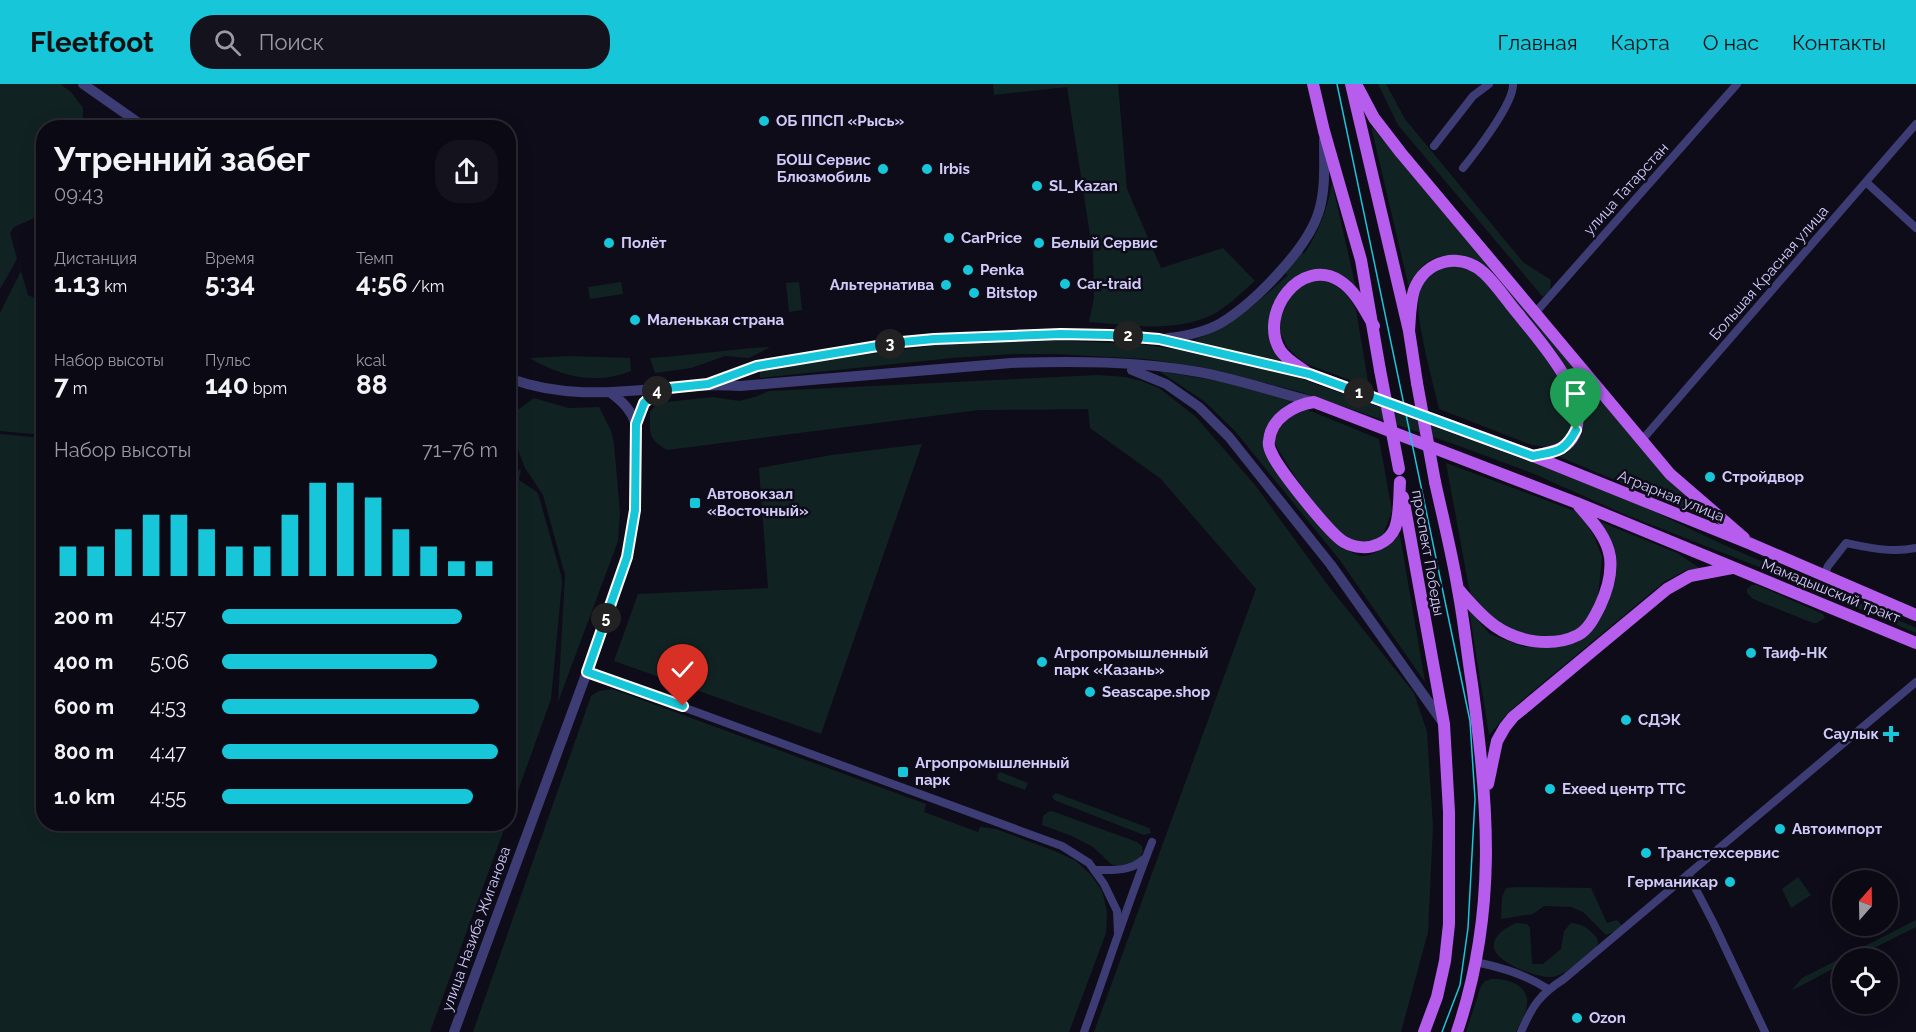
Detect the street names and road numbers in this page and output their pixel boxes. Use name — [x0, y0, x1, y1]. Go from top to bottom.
street label: улица Татарстан — [1580, 139, 1672, 239]
street label: Большая Красная улица — [1706, 202, 1832, 344]
street label: Аграрная улица — [1615, 466, 1727, 526]
street label: проспект Победы — [1408, 489, 1448, 617]
street label: Мамадышский тракт — [1759, 555, 1903, 627]
street label: улица Назиба Жиганова — [438, 844, 514, 1014]

